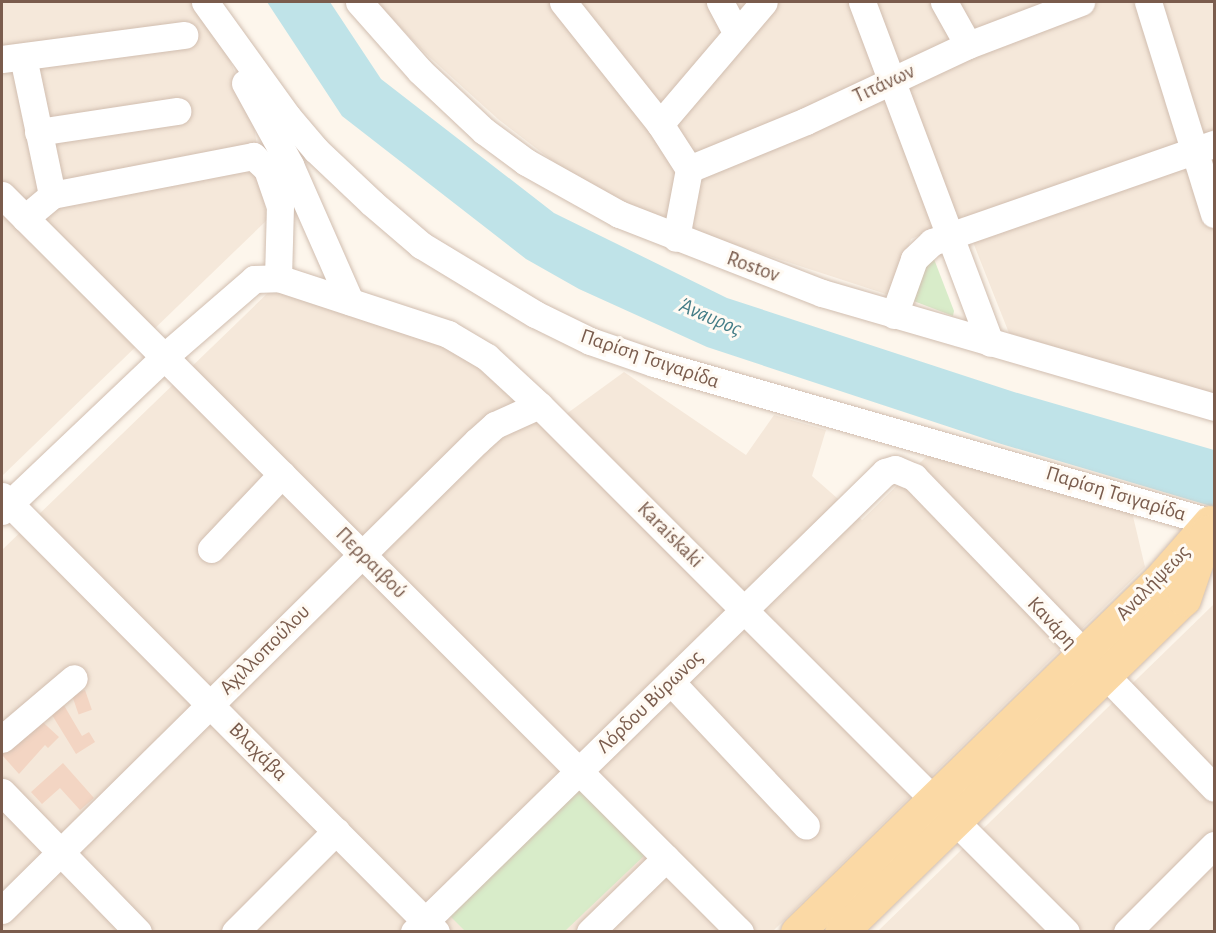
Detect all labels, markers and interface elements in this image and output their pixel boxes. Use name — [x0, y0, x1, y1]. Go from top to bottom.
street label: Τιτάνων — [849, 59, 919, 109]
street label: Rostov — [723, 246, 783, 288]
water label: Άναυρος — [675, 292, 745, 342]
street label: Παρίση Τσιγαρίδα — [577, 323, 723, 395]
street label: Παρίση Τσιγαρίδα — [1043, 461, 1189, 527]
street label: Karaiskaki — [632, 497, 708, 573]
street label: Περραιβού — [330, 522, 412, 604]
street label: Αναλήψεως — [1111, 540, 1195, 626]
street label: Κανάρη — [1022, 592, 1082, 654]
street label: Αχιλλοπούλου — [214, 599, 316, 701]
street label: Λόρδου Βύρωνος — [592, 645, 708, 759]
street label: Βλαχάβα — [223, 717, 293, 787]

